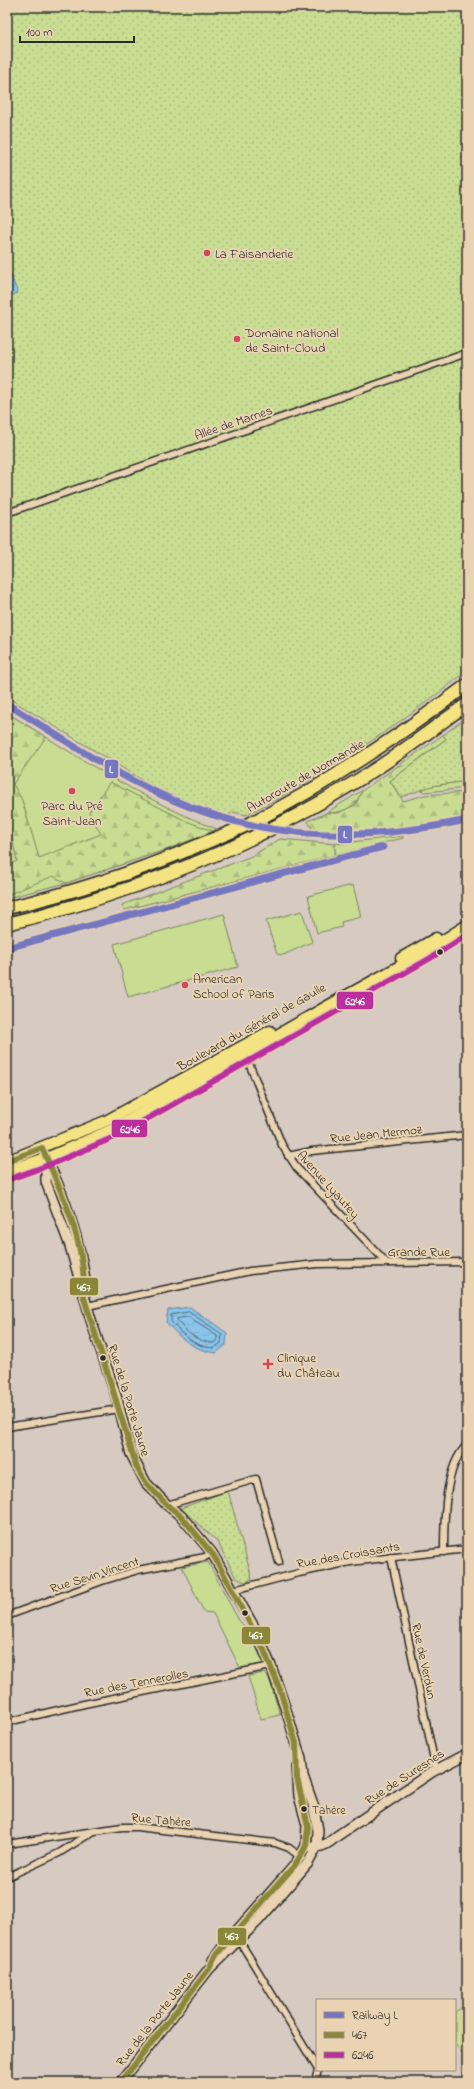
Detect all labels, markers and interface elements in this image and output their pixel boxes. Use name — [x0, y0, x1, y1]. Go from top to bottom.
scale bar — [20, 18, 134, 44]
text: 100 m — [26, 24, 53, 42]
place label: La Faisanderie — [215, 245, 293, 264]
marker: La Faisanderie — [202, 248, 212, 258]
place label: Domaine national de Saint-Cloud — [244, 324, 339, 358]
marker: Domaine national de Saint-Cloud — [232, 334, 242, 344]
street label: Allée de Marnes — [192, 401, 275, 446]
street label: Autoroute de Normandie — [243, 735, 368, 818]
line badge: L — [104, 759, 119, 779]
text: L — [109, 762, 114, 778]
marker: Parc du Pré Saint-Jean — [67, 786, 77, 796]
place label: Parc du Pré Saint-Jean — [41, 797, 103, 831]
line badge: L — [337, 825, 353, 844]
text: L — [343, 827, 348, 843]
unlabelled marker — [435, 947, 445, 957]
place label: American School of Paris — [193, 970, 275, 1004]
street label: Boulevard du Général de Gaulle — [173, 978, 330, 1077]
marker: American School of Paris — [180, 980, 190, 990]
line badge: 6246 — [336, 991, 374, 1010]
text: 6246 — [344, 994, 365, 1010]
line badge: 6246 — [111, 1119, 148, 1138]
street label: Rue Jean Mermoz — [329, 1120, 424, 1149]
text: 6246 — [119, 1122, 140, 1138]
street label: Avenue Lyautey — [291, 1147, 364, 1224]
street label: Grande Rue — [388, 1243, 450, 1262]
line badge: 467 — [69, 1277, 99, 1296]
text: 467 — [76, 1280, 91, 1296]
street label: Rue de la Porte Jaune — [102, 1342, 155, 1459]
place label: Clinique du Château — [277, 1349, 340, 1383]
unlabelled marker — [98, 1353, 108, 1363]
marker: Clinique du Château — [262, 1358, 274, 1370]
street label: Rue des Croissants — [295, 1537, 402, 1574]
street label: Rue Sevin Vincent — [47, 1552, 142, 1599]
unlabelled marker — [240, 1608, 250, 1618]
street label: Rue de Verdun — [406, 1622, 441, 1701]
line badge: 467 — [241, 1626, 271, 1645]
text: 467 — [248, 1628, 263, 1644]
street label: Rue des Tennerolles — [83, 1664, 190, 1703]
street label: Rue de Suresnes — [361, 1744, 449, 1810]
place label: Tahère — [312, 1802, 346, 1820]
marker: Tahère — [299, 1804, 309, 1814]
street label: Rue Tahère — [130, 1808, 192, 1833]
line badge: 467 — [217, 1927, 247, 1946]
text: 467 — [224, 1929, 239, 1945]
street label: Rue de la Porte Jaune — [112, 1967, 199, 2071]
legend — [316, 1999, 456, 2071]
text: Railway L — [352, 2007, 398, 2026]
text: 467 — [352, 2027, 367, 2045]
text: 6246 — [352, 2047, 374, 2065]

